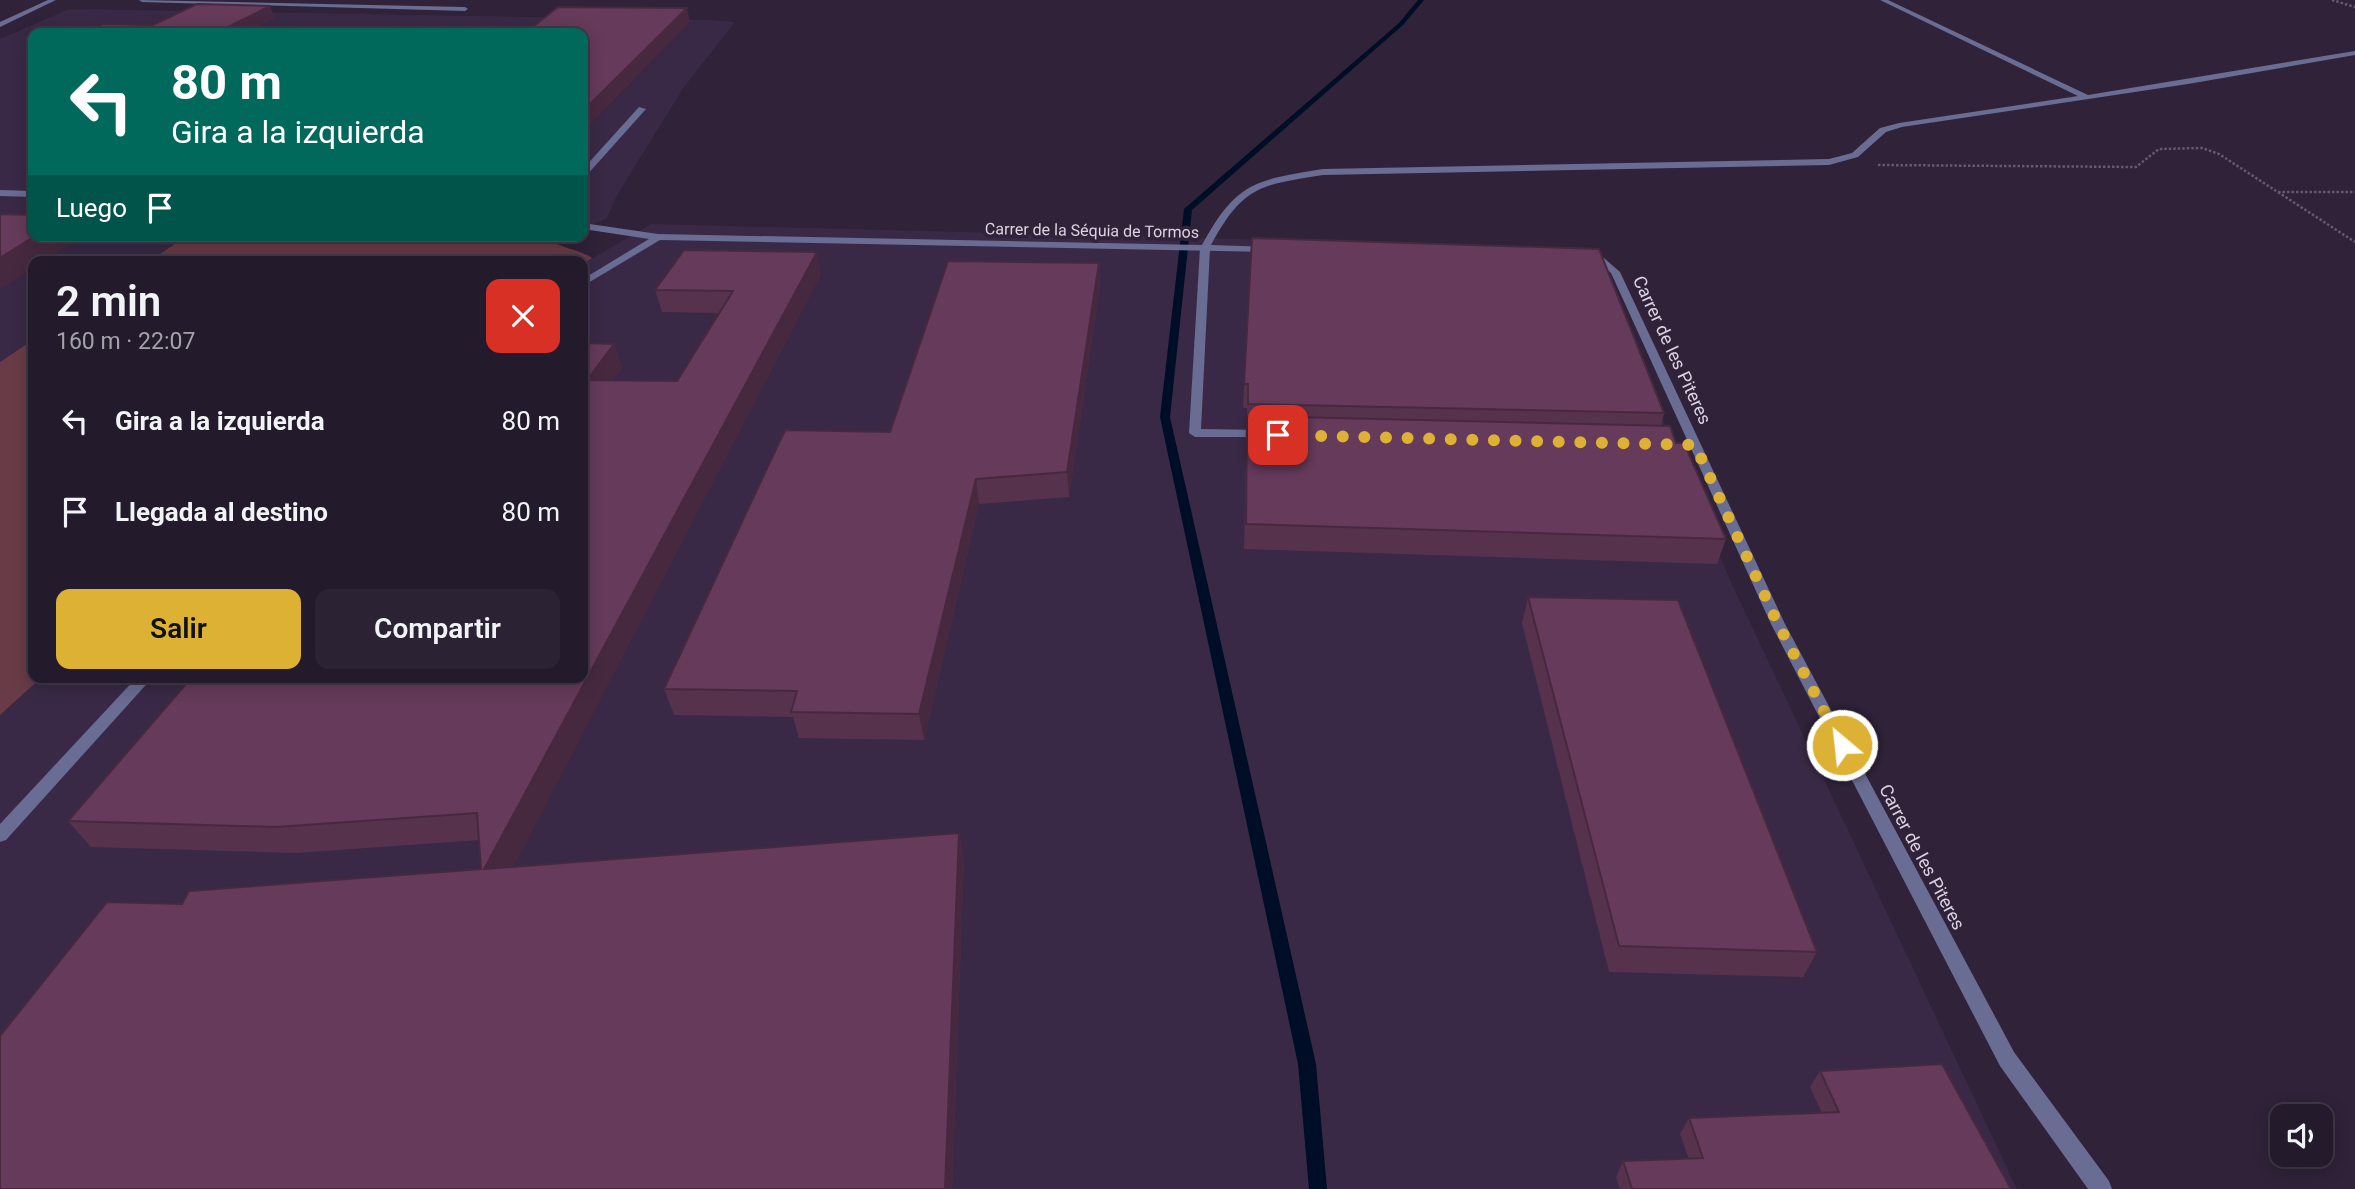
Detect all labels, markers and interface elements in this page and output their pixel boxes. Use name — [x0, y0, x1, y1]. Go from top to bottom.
text: 80 m — [171, 54, 282, 111]
icon: left — [56, 56, 147, 147]
text: Gira a la izquierda — [171, 113, 425, 151]
icon: arrive — [141, 189, 179, 227]
text: Luego — [56, 193, 127, 223]
street label: Carrer de la Séquia de Tormos — [985, 219, 1199, 242]
street label: Carrer de les Piteres — [1629, 272, 1716, 427]
text: 2 min — [56, 277, 161, 326]
button: close — [486, 279, 560, 353]
text: 160 m · 22:07 — [56, 328, 195, 355]
icon: left — [56, 402, 94, 440]
pin — [1248, 405, 1308, 465]
text: Gira a la izquierda — [115, 406, 325, 436]
text: 80 m — [502, 406, 560, 436]
icon: arrive — [1259, 416, 1297, 454]
icon: arrive — [56, 493, 94, 531]
text: Llegada al destino — [115, 497, 328, 527]
text: 80 m — [502, 497, 560, 527]
button: Salir — [56, 589, 301, 669]
button: Compartir — [315, 589, 560, 669]
position arrow — [1805, 708, 1879, 782]
street label: Carrer de les Piteres — [1875, 781, 1970, 933]
map controls — [2270, 1104, 2333, 1167]
button: sound — [2270, 1104, 2333, 1167]

